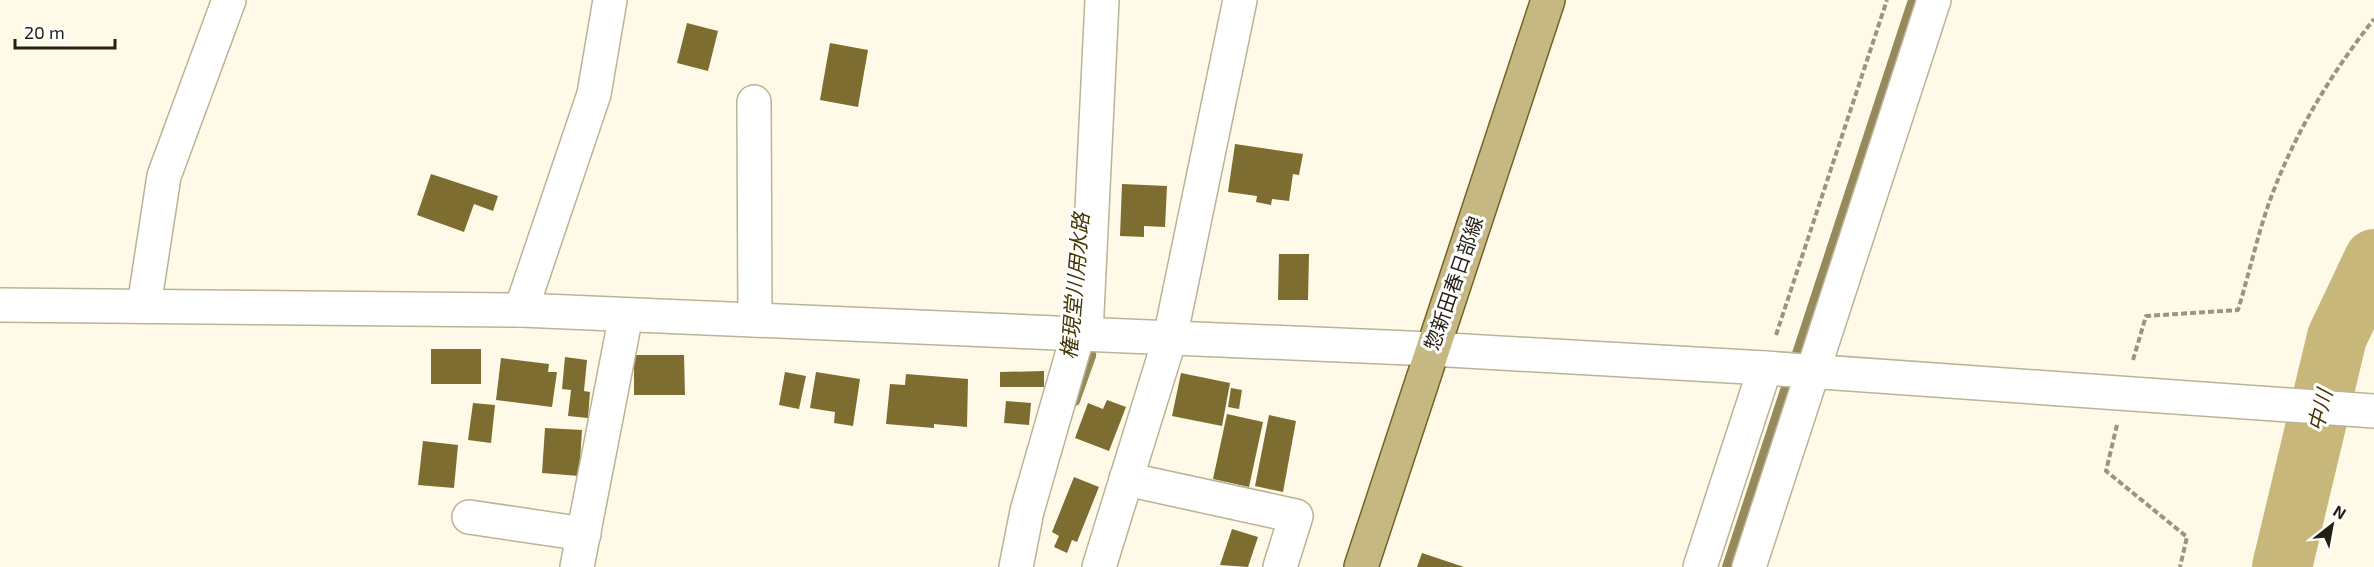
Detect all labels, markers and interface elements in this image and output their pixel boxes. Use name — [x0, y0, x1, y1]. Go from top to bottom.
scale bar — [15, 12, 116, 50]
text: 20 m — [24, 21, 65, 43]
water label: 権現堂川用水路 — [1055, 210, 1093, 360]
street label: 惣新田春日部線 — [1419, 213, 1487, 353]
water label: 中川 — [2302, 385, 2337, 433]
north arrow — [2302, 495, 2362, 555]
text: N — [2330, 501, 2350, 523]

